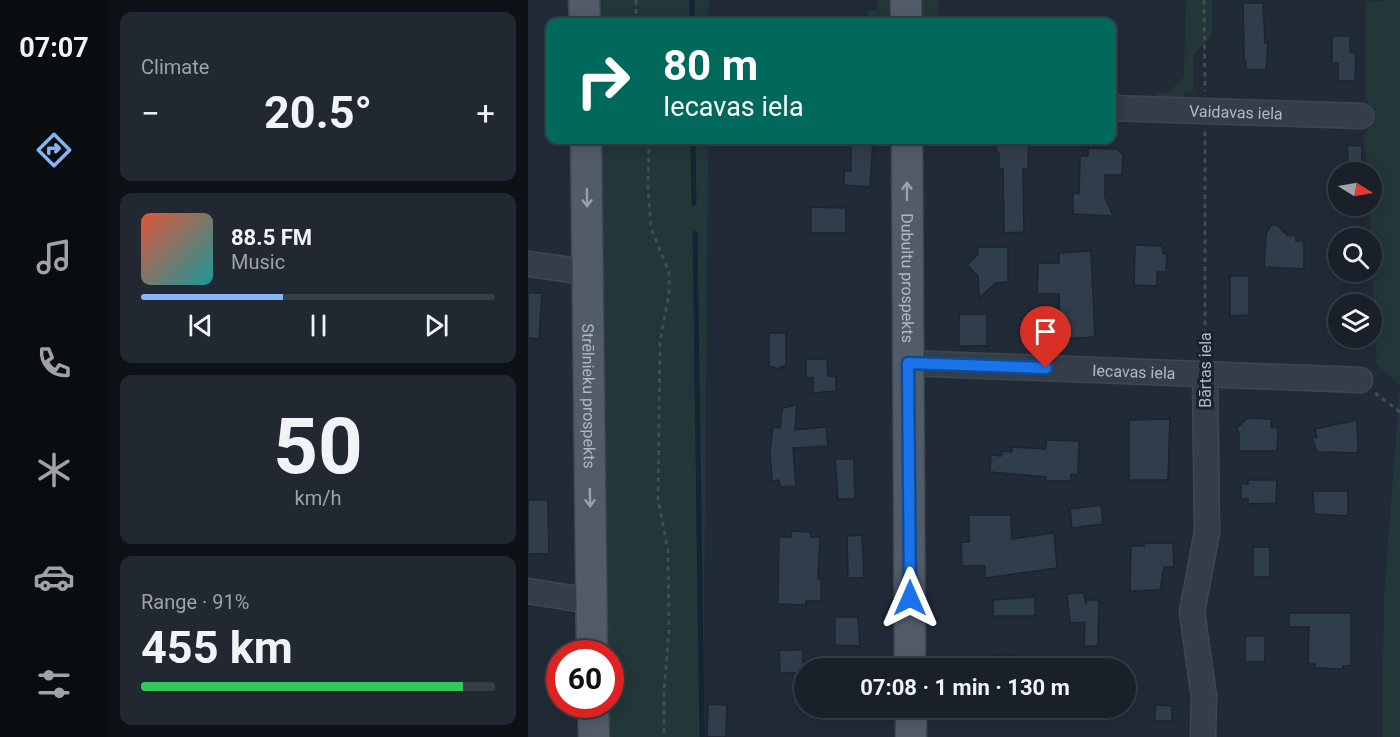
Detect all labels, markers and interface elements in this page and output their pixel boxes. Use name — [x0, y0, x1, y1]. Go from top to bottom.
text: 07:07 — [19, 32, 89, 64]
text: 80 m — [663, 41, 758, 90]
icon: right — [564, 42, 642, 120]
text: Climate — [141, 55, 209, 79]
text: 20.5° — [264, 86, 372, 139]
text: Iecavas iela — [663, 91, 804, 123]
text: − — [141, 94, 160, 133]
text: + — [476, 94, 495, 133]
street label: Vaidavas iela — [1189, 101, 1283, 123]
icon: directions — [33, 129, 75, 171]
north arrow — [1328, 162, 1382, 216]
map controls — [1328, 162, 1382, 348]
one-way arrow — [901, 181, 913, 201]
one-way arrow — [581, 187, 593, 207]
street label: Dubultu prospekts — [898, 213, 918, 343]
text: 88.5 FM — [231, 225, 312, 250]
button: search — [1328, 228, 1382, 282]
icon: music — [33, 236, 75, 278]
text: Music — [231, 250, 285, 274]
button: layers — [1328, 294, 1382, 348]
pin — [1020, 306, 1071, 368]
icon: previous — [184, 309, 217, 342]
icon: pause — [302, 309, 335, 342]
icon: next — [420, 309, 453, 342]
icon: arrive — [1029, 315, 1062, 348]
street label: Strēlnieku prospekts — [579, 323, 599, 469]
street label: Bārtas iela — [1196, 332, 1215, 408]
icon: phone — [33, 342, 75, 384]
street label: Iecavas iela — [1092, 360, 1176, 383]
text: 50 — [273, 401, 363, 492]
icon: climate — [33, 449, 75, 491]
text: km/h — [295, 486, 341, 510]
one-way arrow — [584, 487, 596, 507]
icon: car — [33, 556, 75, 598]
position arrow — [878, 566, 942, 630]
text: Range · 91% — [141, 590, 249, 614]
text: 455 km — [141, 621, 293, 674]
speed limit sign: 60 — [546, 640, 624, 718]
icon: filters — [33, 663, 75, 705]
text: 07:08 · 1 min · 130 m — [860, 675, 1070, 700]

